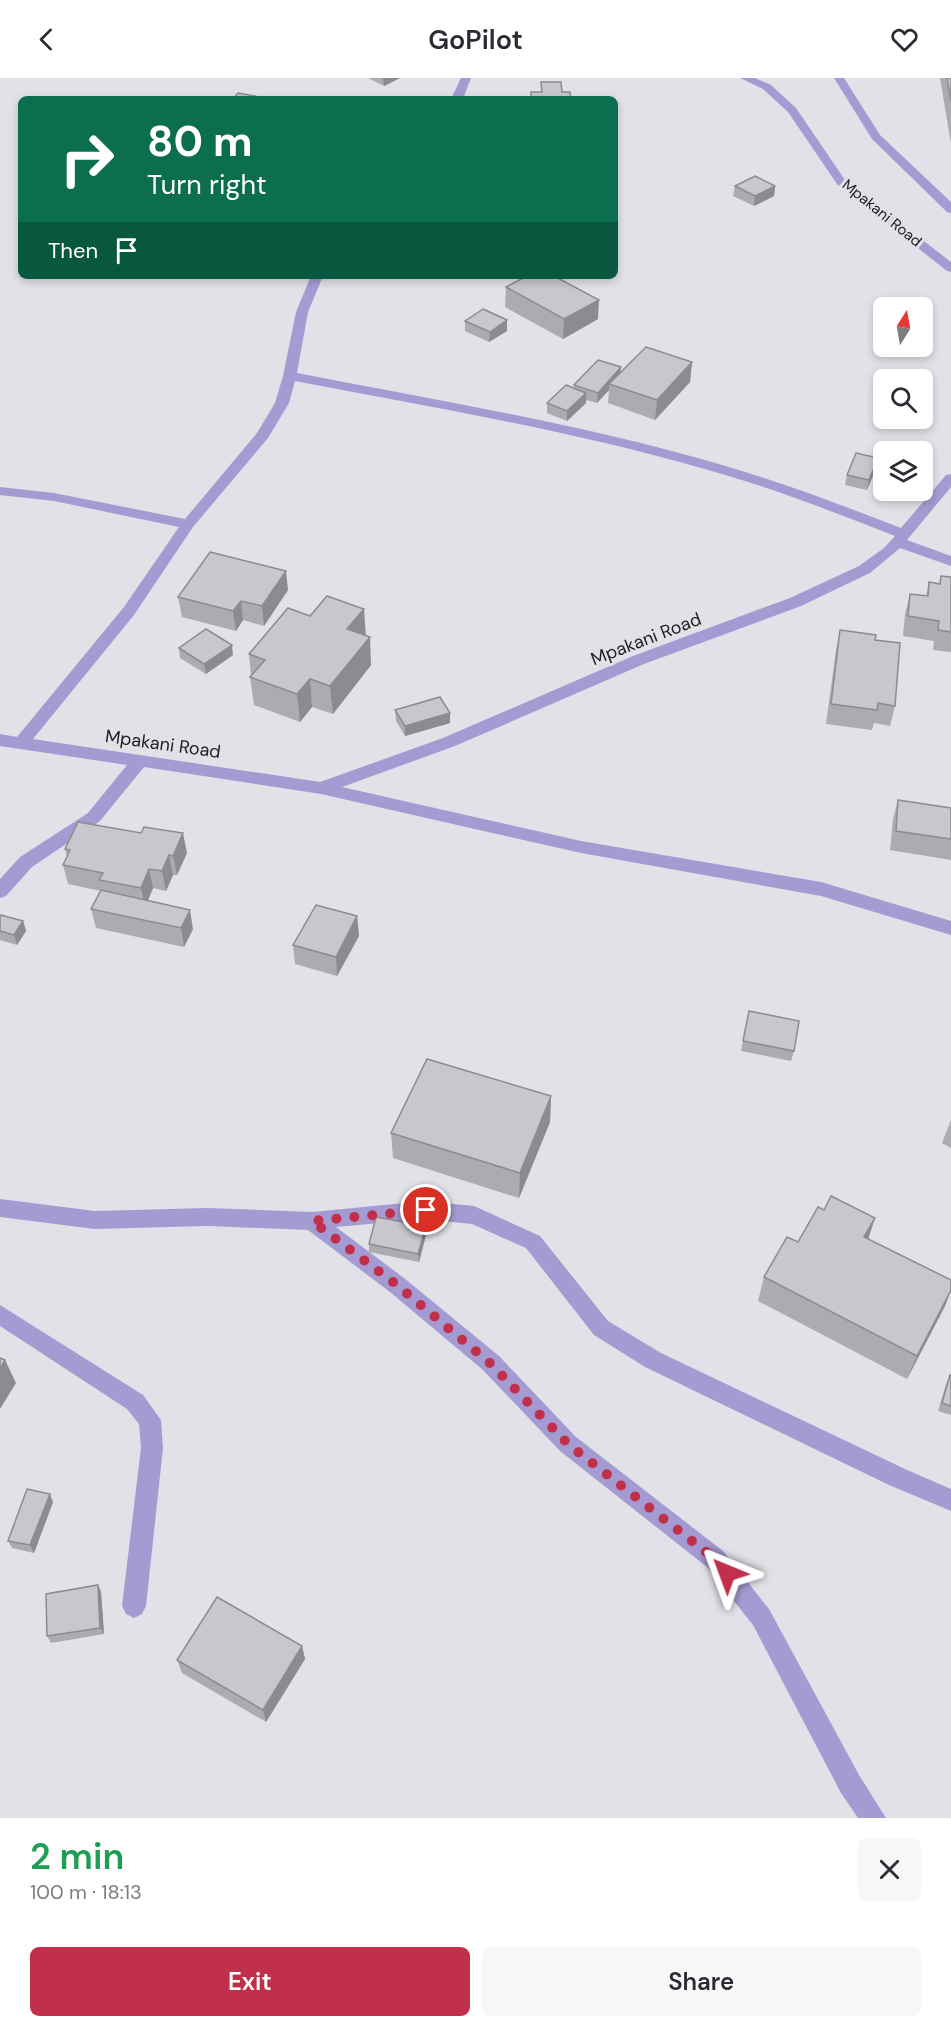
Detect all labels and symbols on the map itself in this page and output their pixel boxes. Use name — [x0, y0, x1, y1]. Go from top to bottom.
street label: Mpakani Road — [838, 175, 926, 251]
north arrow — [873, 297, 933, 357]
street label: Mpakani Road — [587, 607, 705, 671]
street label: Mpakani Road — [104, 724, 222, 764]
pin — [400, 1184, 451, 1235]
position arrow — [695, 1541, 759, 1605]

